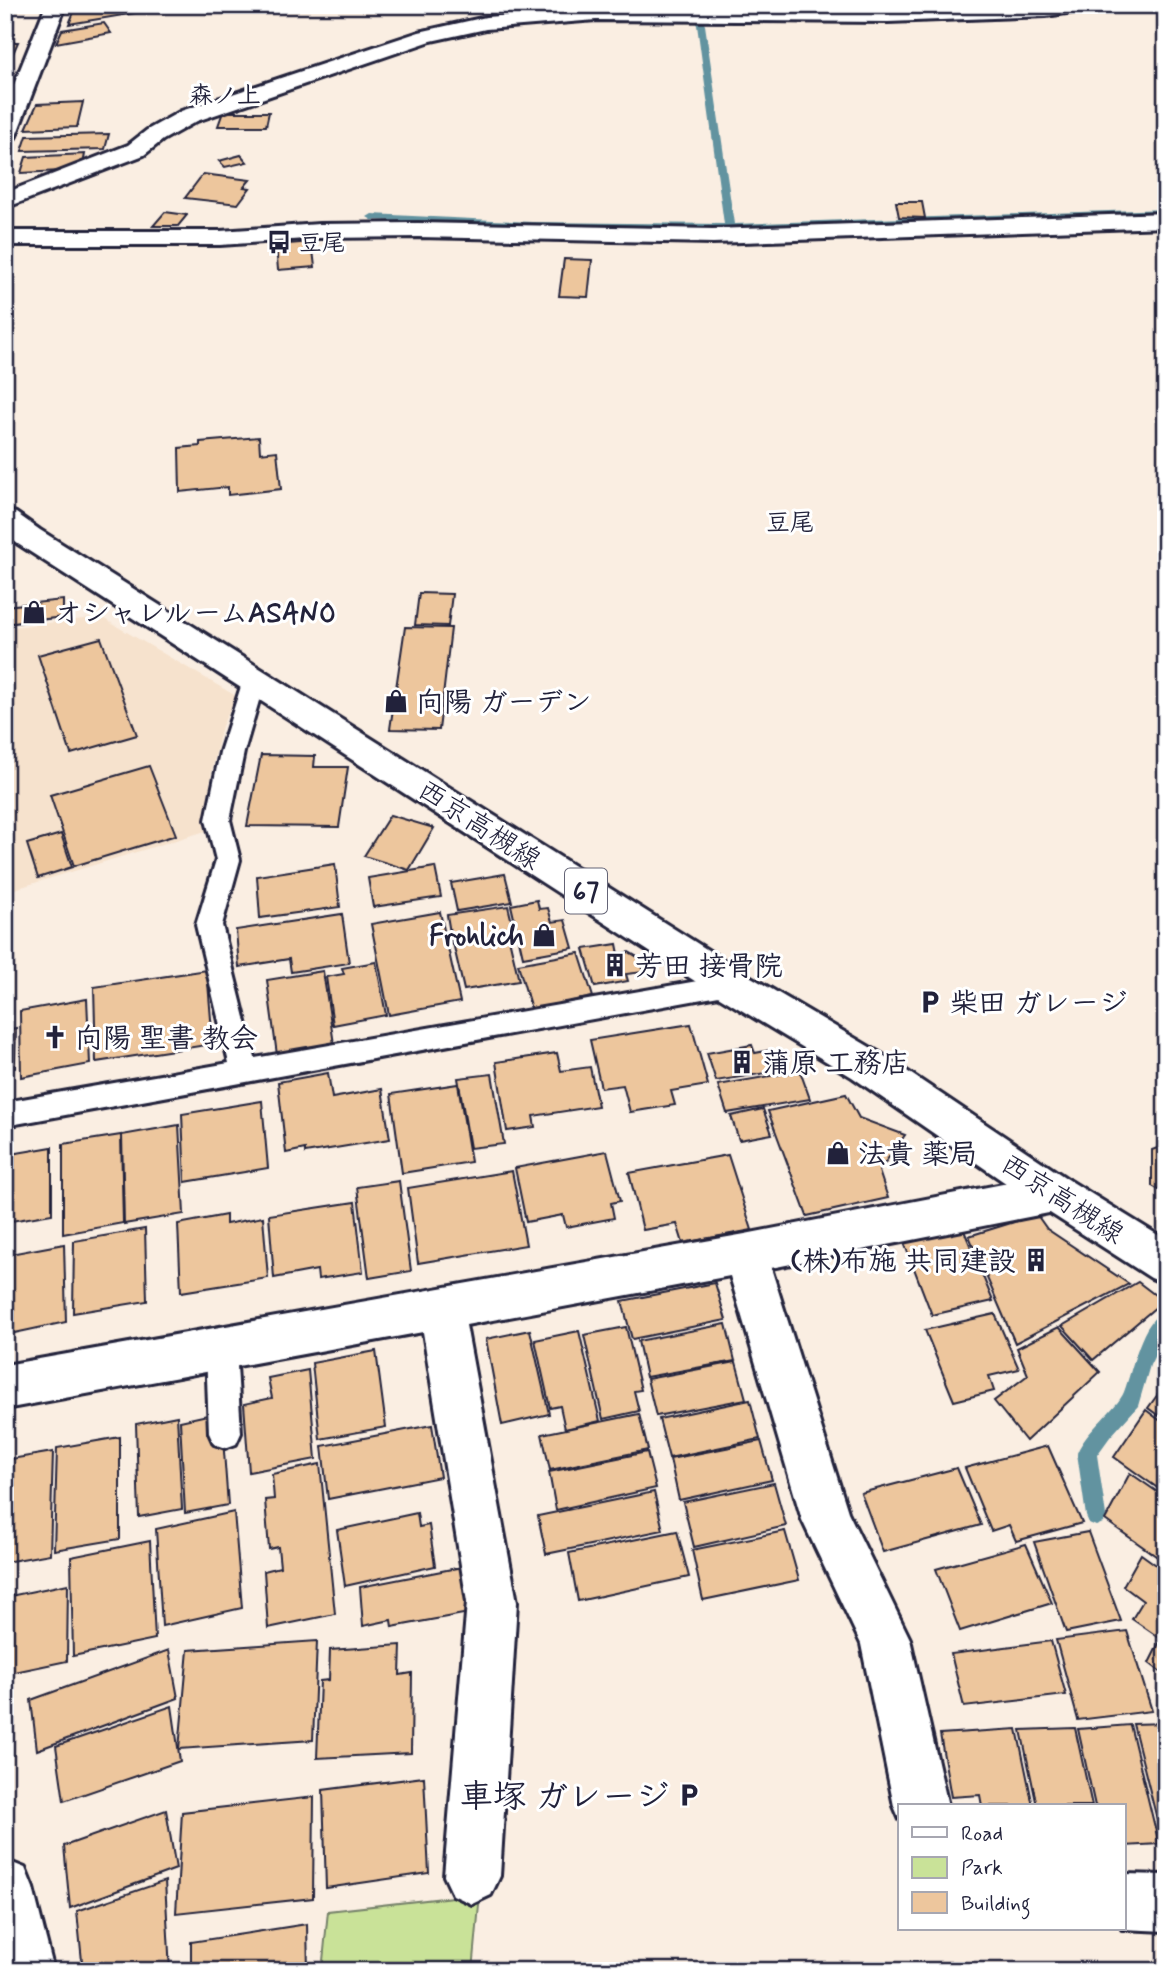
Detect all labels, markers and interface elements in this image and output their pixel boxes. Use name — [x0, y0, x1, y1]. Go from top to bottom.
district label: 森ノ上 — [189, 81, 261, 112]
bus stop icon: 豆尾 — [265, 228, 293, 256]
place label: 豆尾 — [299, 229, 345, 259]
district label: 豆尾 — [766, 508, 814, 539]
place label: オシャレルームASANO — [54, 596, 336, 633]
shop icon: オシャレルームASANO — [20, 598, 48, 626]
place label: 向陽 ガーデン — [416, 685, 592, 722]
shop icon: 向陽 ガーデン — [382, 687, 410, 715]
street label: 西京高槻線 — [410, 772, 547, 880]
road number: 67 — [565, 869, 607, 914]
place label: Frohlich — [429, 919, 524, 956]
shop icon: Frohlich — [530, 921, 558, 949]
place label: 芳田 接骨院 — [635, 949, 783, 986]
building icon: 芳田 接骨院 — [601, 951, 629, 979]
place label: 柴田 ガレージ — [950, 986, 1127, 1023]
parking icon: 柴田 ガレージ — [916, 988, 944, 1016]
place label: 向陽 聖書 教会 — [75, 1021, 258, 1058]
church icon: 向陽 聖書 教会 — [41, 1023, 69, 1051]
place label: 蒲原 工務店 — [762, 1046, 910, 1083]
building icon: 蒲原 工務店 — [728, 1048, 756, 1076]
place label: 法貴 薬局 — [858, 1137, 978, 1174]
shop icon: 法貴 薬局 — [824, 1139, 852, 1167]
street label: 西京高槻線 — [993, 1146, 1130, 1254]
place label: (株)布施 共同建設 — [790, 1244, 1016, 1281]
building icon: (株)布施 共同建設 — [1022, 1246, 1050, 1274]
place label: 車塚 ガレージ — [460, 1776, 669, 1820]
parking icon: 車塚 ガレージ — [675, 1781, 703, 1809]
legend — [898, 1804, 1126, 1930]
text: Road — [961, 1820, 1003, 1848]
text: Park — [961, 1854, 1003, 1882]
text: Building — [961, 1890, 1031, 1920]

